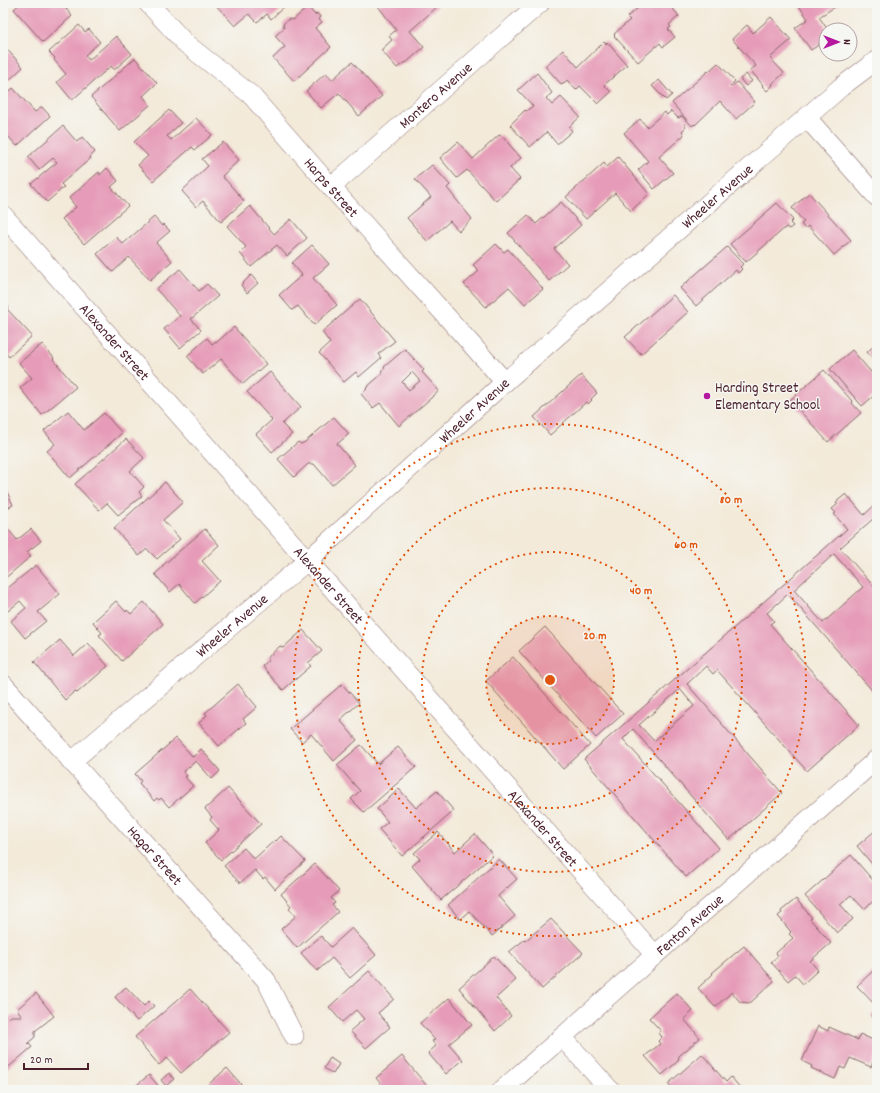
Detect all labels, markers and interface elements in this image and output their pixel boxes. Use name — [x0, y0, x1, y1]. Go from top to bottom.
north arrow — [818, 22, 858, 62]
text: N — [838, 39, 854, 45]
street label: Montero Avenue — [395, 58, 479, 135]
street label: Harps Street — [297, 154, 363, 224]
street label: Wheeler Avenue — [678, 160, 759, 235]
street label: Alexander Street — [73, 299, 154, 387]
street label: Wheeler Avenue — [435, 373, 516, 450]
place label: Harding Street Elementary School — [715, 378, 820, 417]
marker: Harding Street Elementary School — [702, 391, 712, 401]
text: 80 m — [720, 492, 742, 509]
text: 60 m — [674, 537, 698, 554]
street label: Alexander Street — [287, 543, 368, 630]
text: 40 m — [630, 583, 652, 600]
street label: Wheeler Avenue — [192, 589, 274, 664]
text: 20 m — [584, 628, 606, 645]
centre of rings — [543, 673, 557, 687]
street label: Alexander Street — [501, 786, 582, 873]
street label: Hagar Street — [121, 822, 187, 892]
street label: Fenton Avenue — [652, 890, 730, 962]
scale bar — [24, 1045, 88, 1071]
text: 20 m — [30, 1052, 53, 1069]

